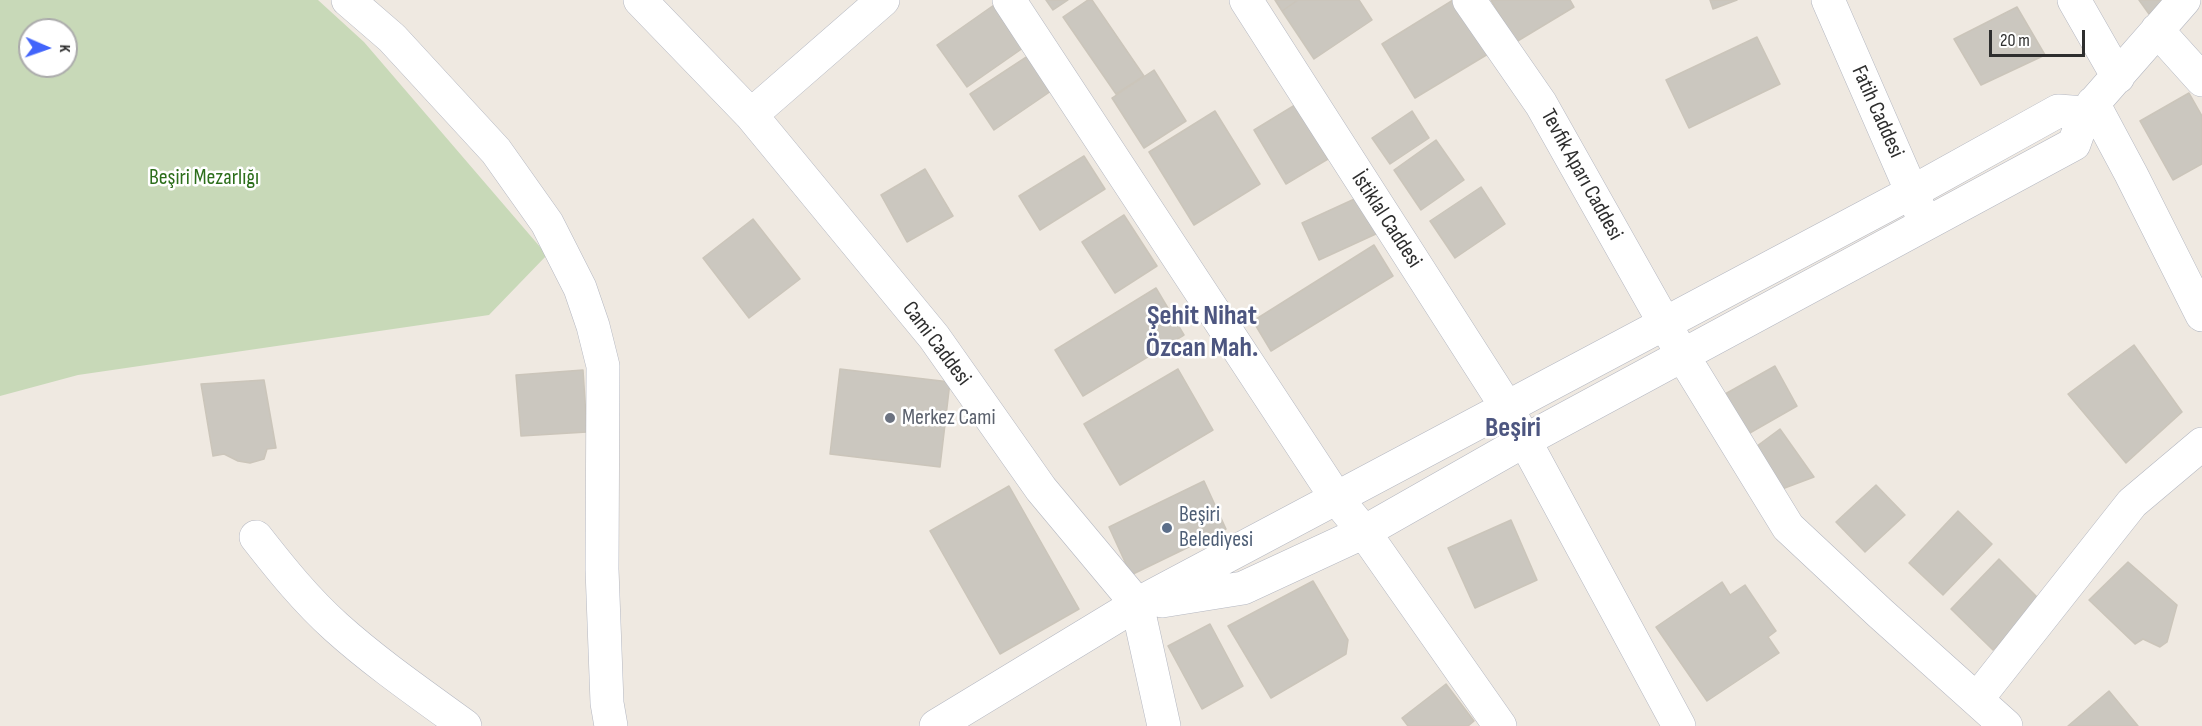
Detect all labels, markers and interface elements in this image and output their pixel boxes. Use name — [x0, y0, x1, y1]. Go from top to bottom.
north arrow — [18, 18, 78, 78]
scale bar — [1992, 18, 2088, 56]
text: 20 m — [2000, 30, 2030, 51]
text: K — [55, 44, 74, 53]
street label: Fatih Caddesi — [1845, 62, 1909, 162]
street label: Tevfik Aparı Caddesi — [1534, 105, 1628, 245]
park label: Beşiri Mezarlığı — [149, 165, 259, 191]
street label: İstiklal Caddesi — [1345, 167, 1427, 273]
street label: Cami Caddesi — [896, 297, 976, 391]
district label: Şehit Nihat Özcan Mah. — [1146, 300, 1258, 366]
place label: Merkez Cami — [902, 405, 995, 431]
marker: Merkez Cami — [883, 411, 897, 425]
district label: Beşiri — [1485, 412, 1541, 446]
place label: Beşiri Belediyesi — [1179, 502, 1253, 554]
marker: Beşiri Belediyesi — [1160, 521, 1174, 535]

